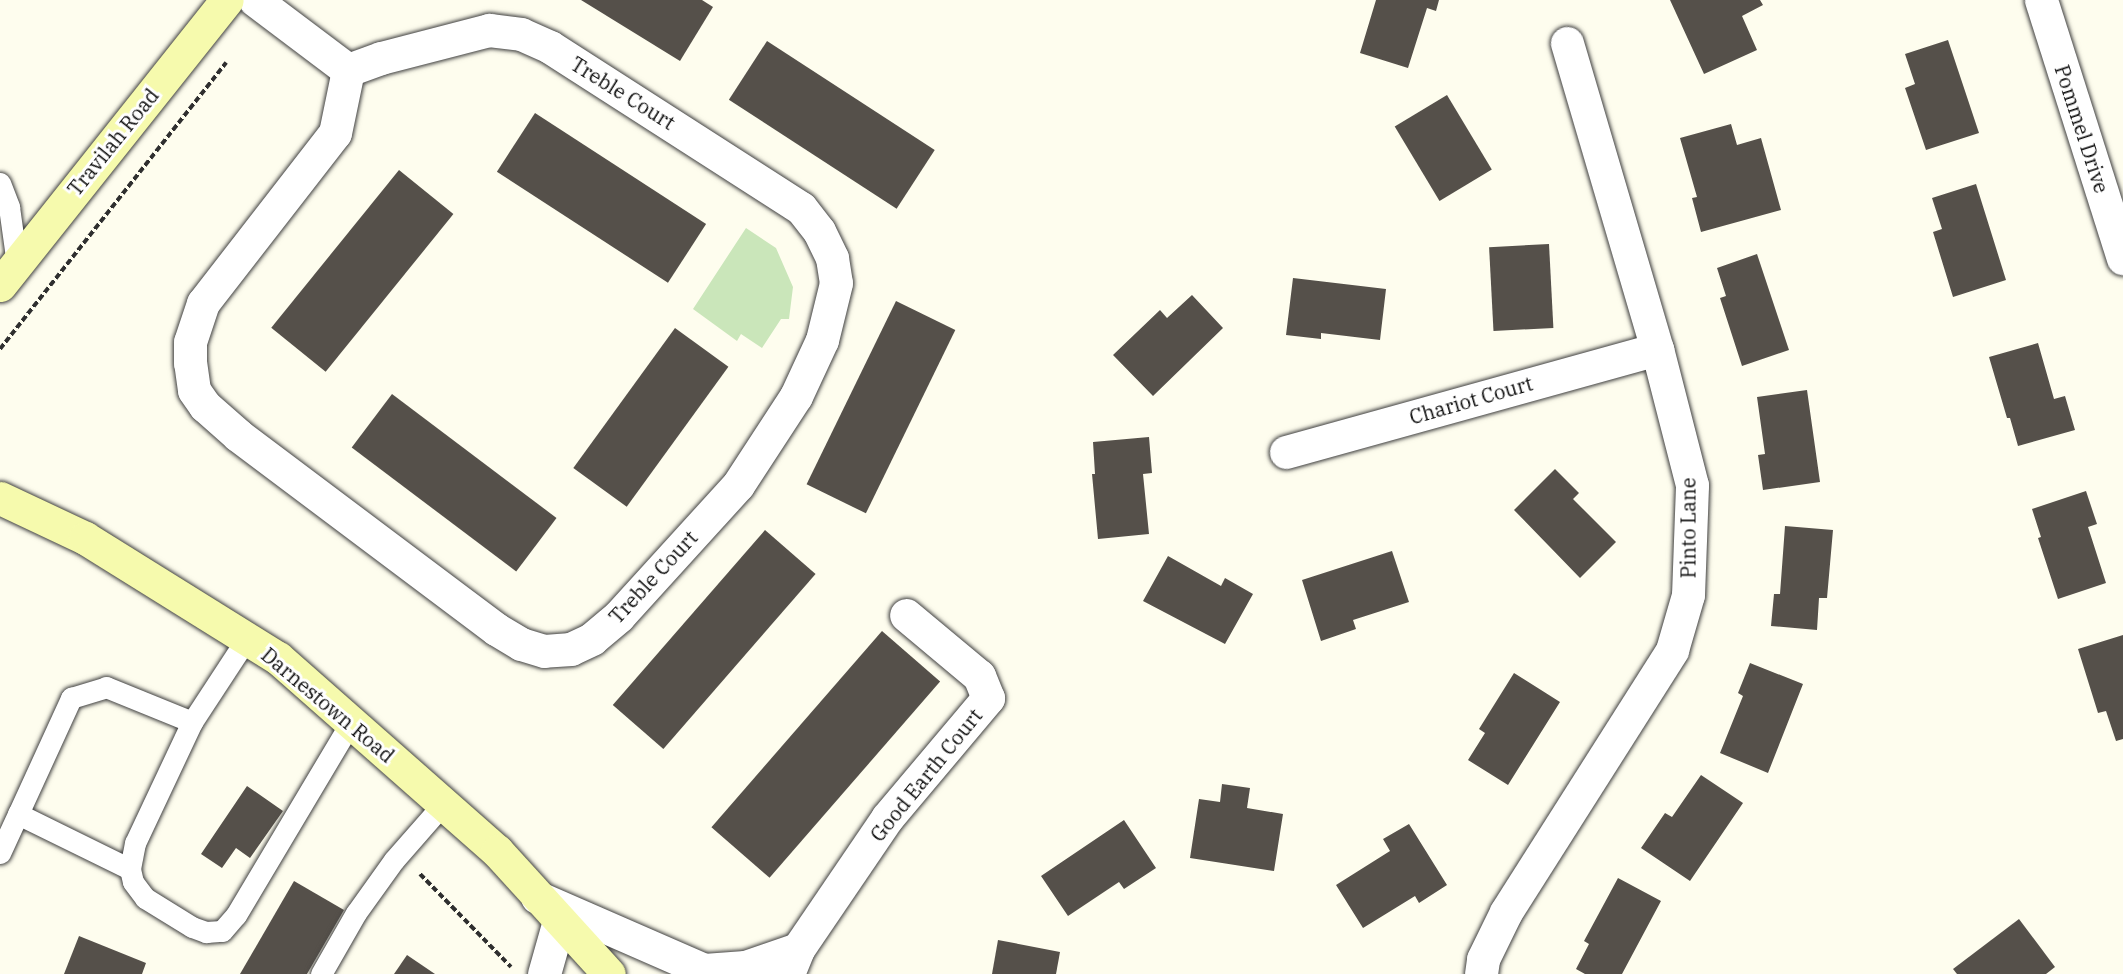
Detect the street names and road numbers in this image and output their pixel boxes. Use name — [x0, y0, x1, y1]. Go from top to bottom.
street label: Treble Court — [567, 52, 679, 134]
street label: Pommel Drive — [2050, 62, 2114, 196]
street label: Travilah Road — [62, 84, 164, 200]
street label: Chariot Court — [1407, 371, 1535, 429]
street label: Pinto Lane — [1676, 478, 1700, 578]
street label: Treble Court — [604, 526, 702, 628]
street label: Darnestown Road — [257, 642, 399, 768]
street label: Good Earth Court — [865, 704, 987, 846]

